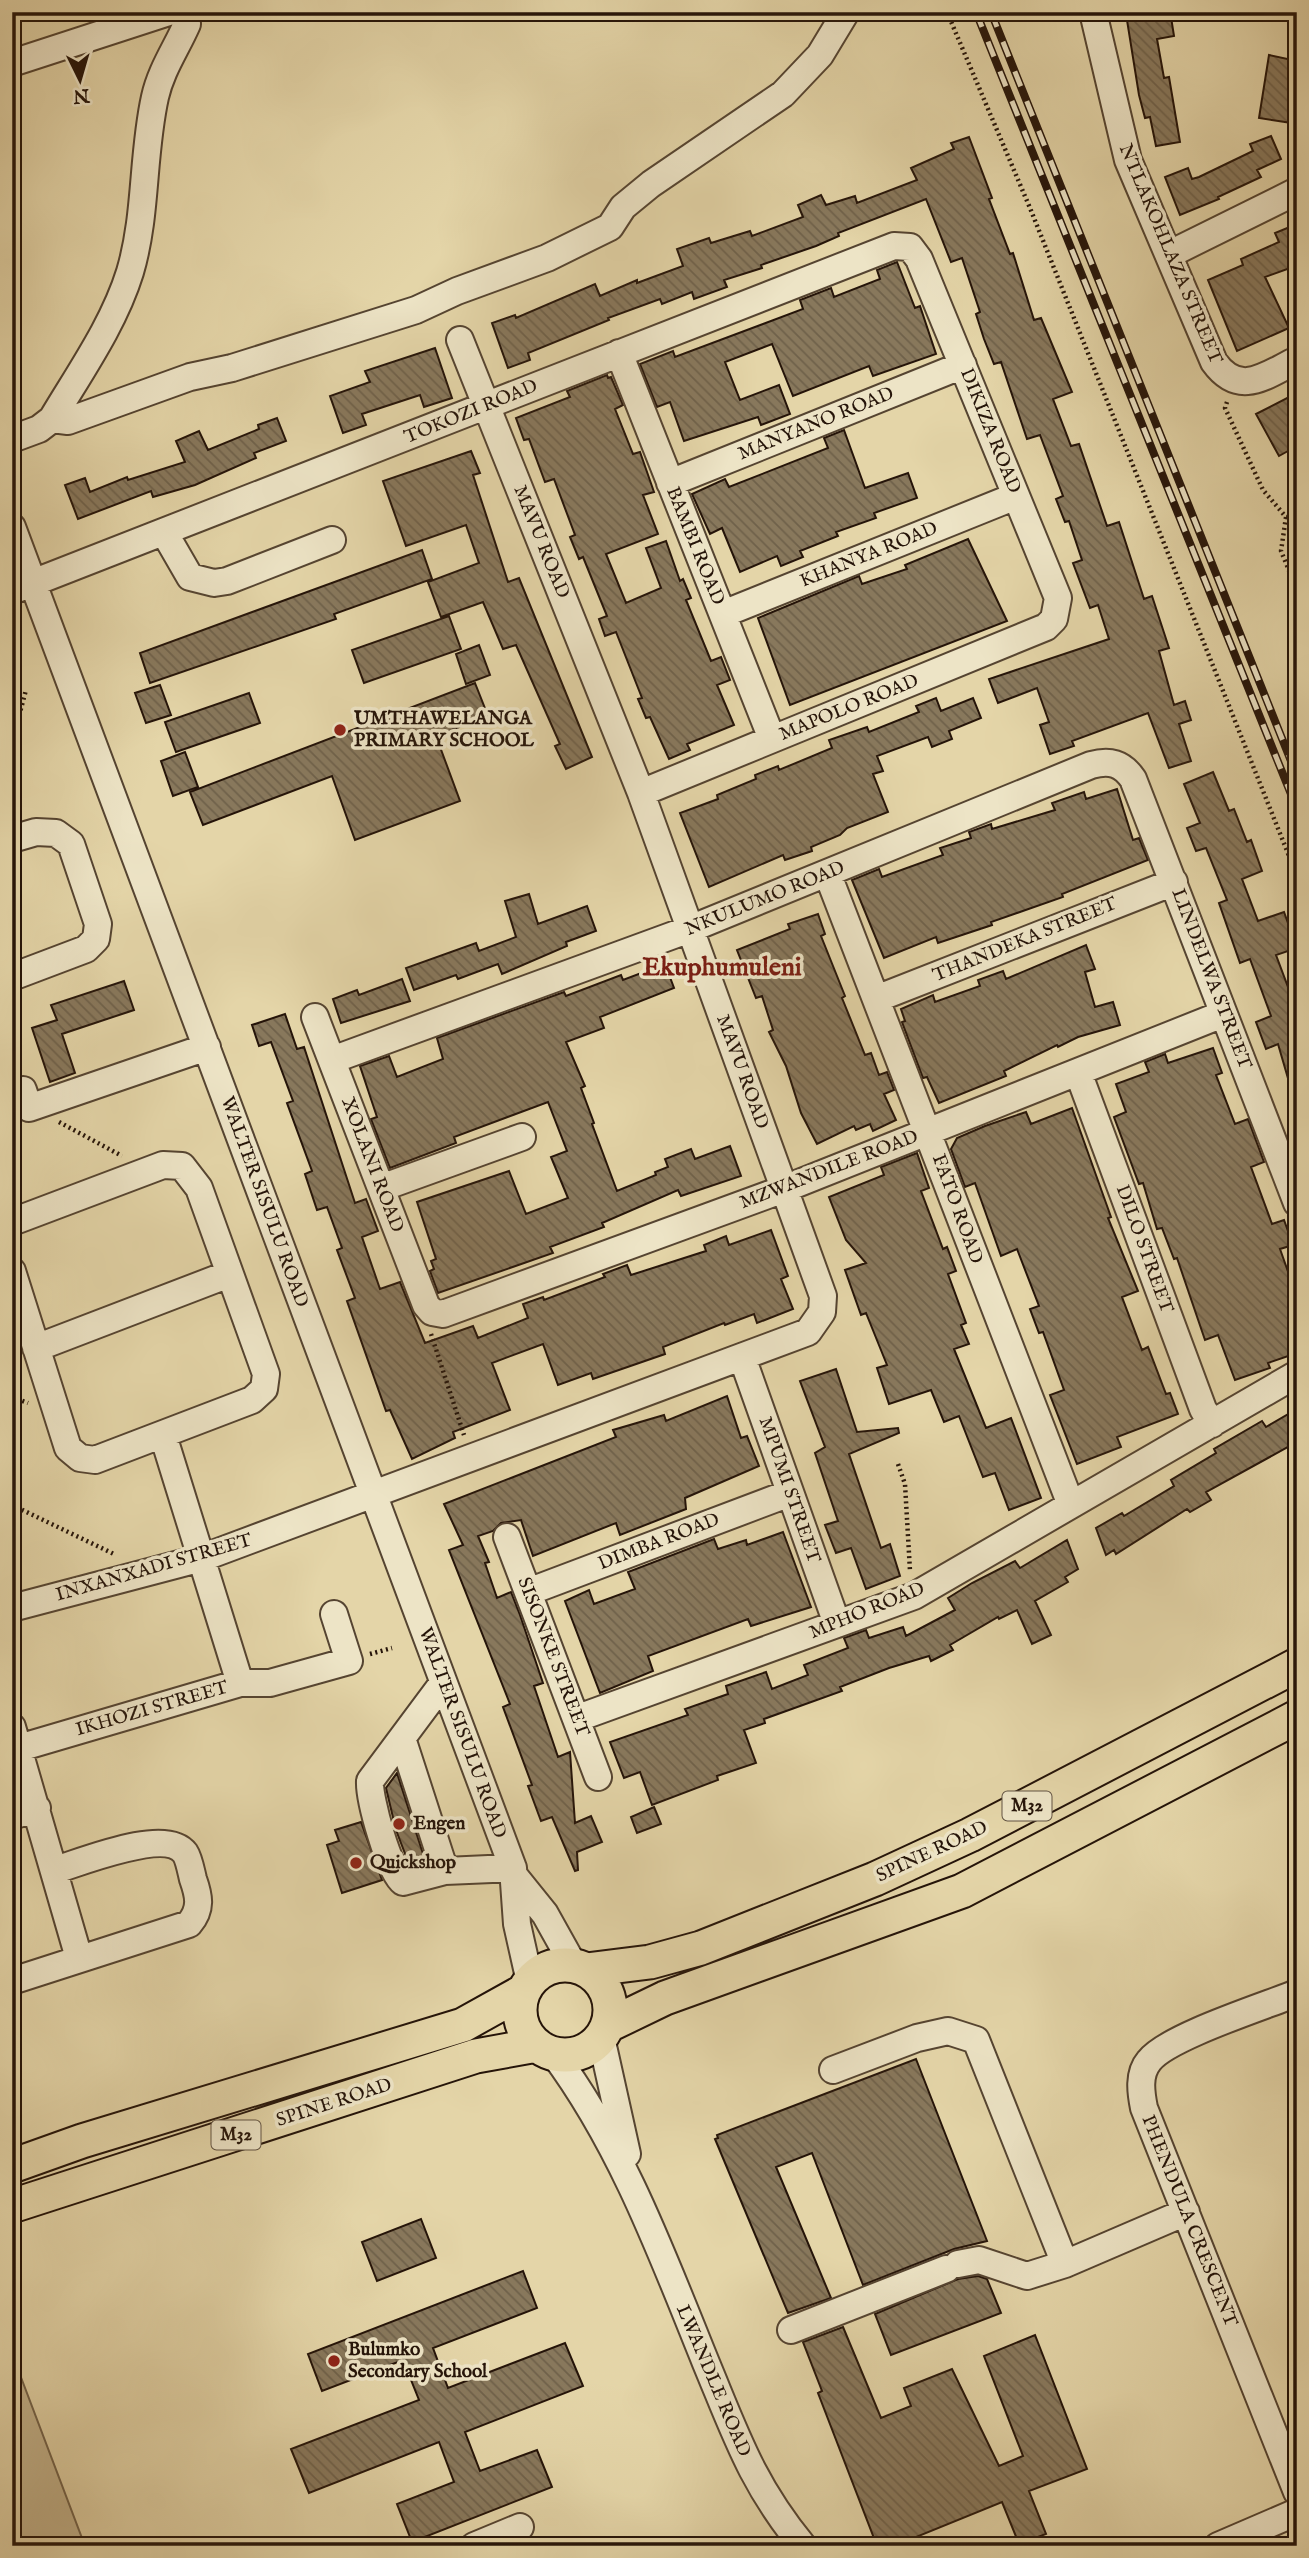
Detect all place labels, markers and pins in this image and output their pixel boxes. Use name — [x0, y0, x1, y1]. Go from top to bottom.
place label: UMTHAWELANGA PRIMARY SCHOOL — [353, 707, 534, 753]
marker: UMTHAWELANGA PRIMARY SCHOOL — [332, 722, 348, 738]
place label: Engen — [413, 1812, 465, 1836]
marker: Engen — [391, 1816, 407, 1832]
place label: Quickshop — [370, 1851, 457, 1875]
marker: Quickshop — [348, 1855, 364, 1871]
place label: Bulumko Secondary School — [348, 2338, 488, 2384]
marker: Bulumko Secondary School — [326, 2353, 342, 2369]

